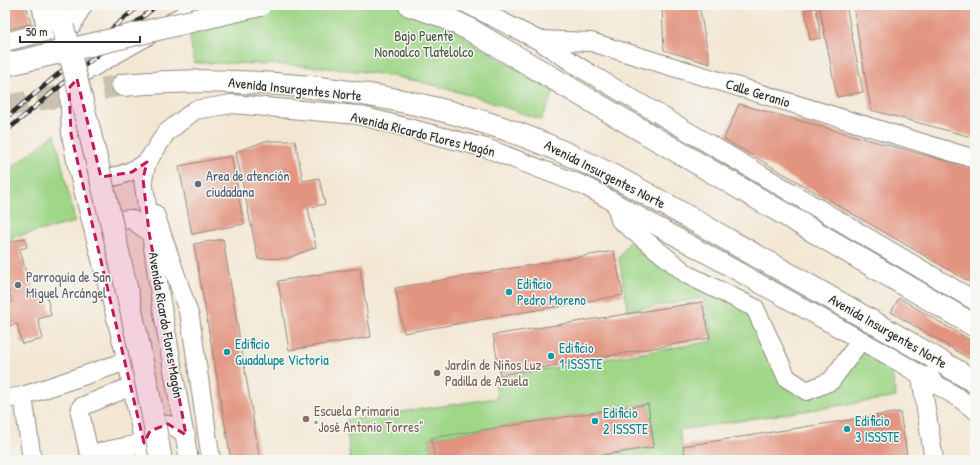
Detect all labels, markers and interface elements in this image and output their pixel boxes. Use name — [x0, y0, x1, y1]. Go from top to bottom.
scale bar — [20, 18, 140, 44]
text: 50 m — [26, 23, 47, 40]
park label: Bajo Puente Nonoalco Tlatelolco — [375, 26, 474, 61]
street label: Avenida Insurgentes Norte — [228, 72, 363, 106]
street label: Calle Geranio — [724, 74, 793, 111]
street label: Avenida Ricardo Flores Magón — [349, 106, 497, 162]
street label: Avenida Insurgentes Norte — [541, 135, 669, 213]
place label: Area de atención ciudadana — [206, 166, 290, 201]
marker: Area de atención ciudadana — [193, 179, 203, 189]
street label: Avenida Ricardo Flores Magón — [143, 250, 189, 400]
place label: Parroquia de San Miguel Arcángel — [26, 267, 111, 303]
place label: Edificio Pedro Moreno — [517, 274, 586, 309]
marker: Parroquia de San Miguel Arcángel — [13, 280, 23, 290]
marker: Edificio Pedro Moreno — [504, 287, 514, 297]
street label: Avenida Insurgentes Norte — [825, 289, 951, 373]
place label: Edificio Guadalupe Victoria — [235, 334, 329, 370]
place label: Edificio 1 ISSSTE — [559, 338, 603, 373]
marker: Edificio Guadalupe Victoria — [222, 347, 232, 357]
marker: Edificio 1 ISSSTE — [546, 351, 556, 361]
place label: Jardín de Niños Luz Padilla de Azuela — [445, 355, 541, 390]
marker: Jardín de Niños Luz Padilla de Azuela — [432, 368, 442, 378]
place label: Escuela Primaria "José Antonio Torres" — [314, 401, 423, 436]
place label: Edificio 2 ISSSTE — [603, 403, 648, 438]
place label: Edificio 3 ISSSTE — [855, 411, 900, 446]
marker: Escuela Primaria "José Antonio Torres" — [301, 414, 311, 424]
marker: Edificio 2 ISSSTE — [590, 416, 600, 426]
marker: Edificio 3 ISSSTE — [842, 424, 852, 434]

